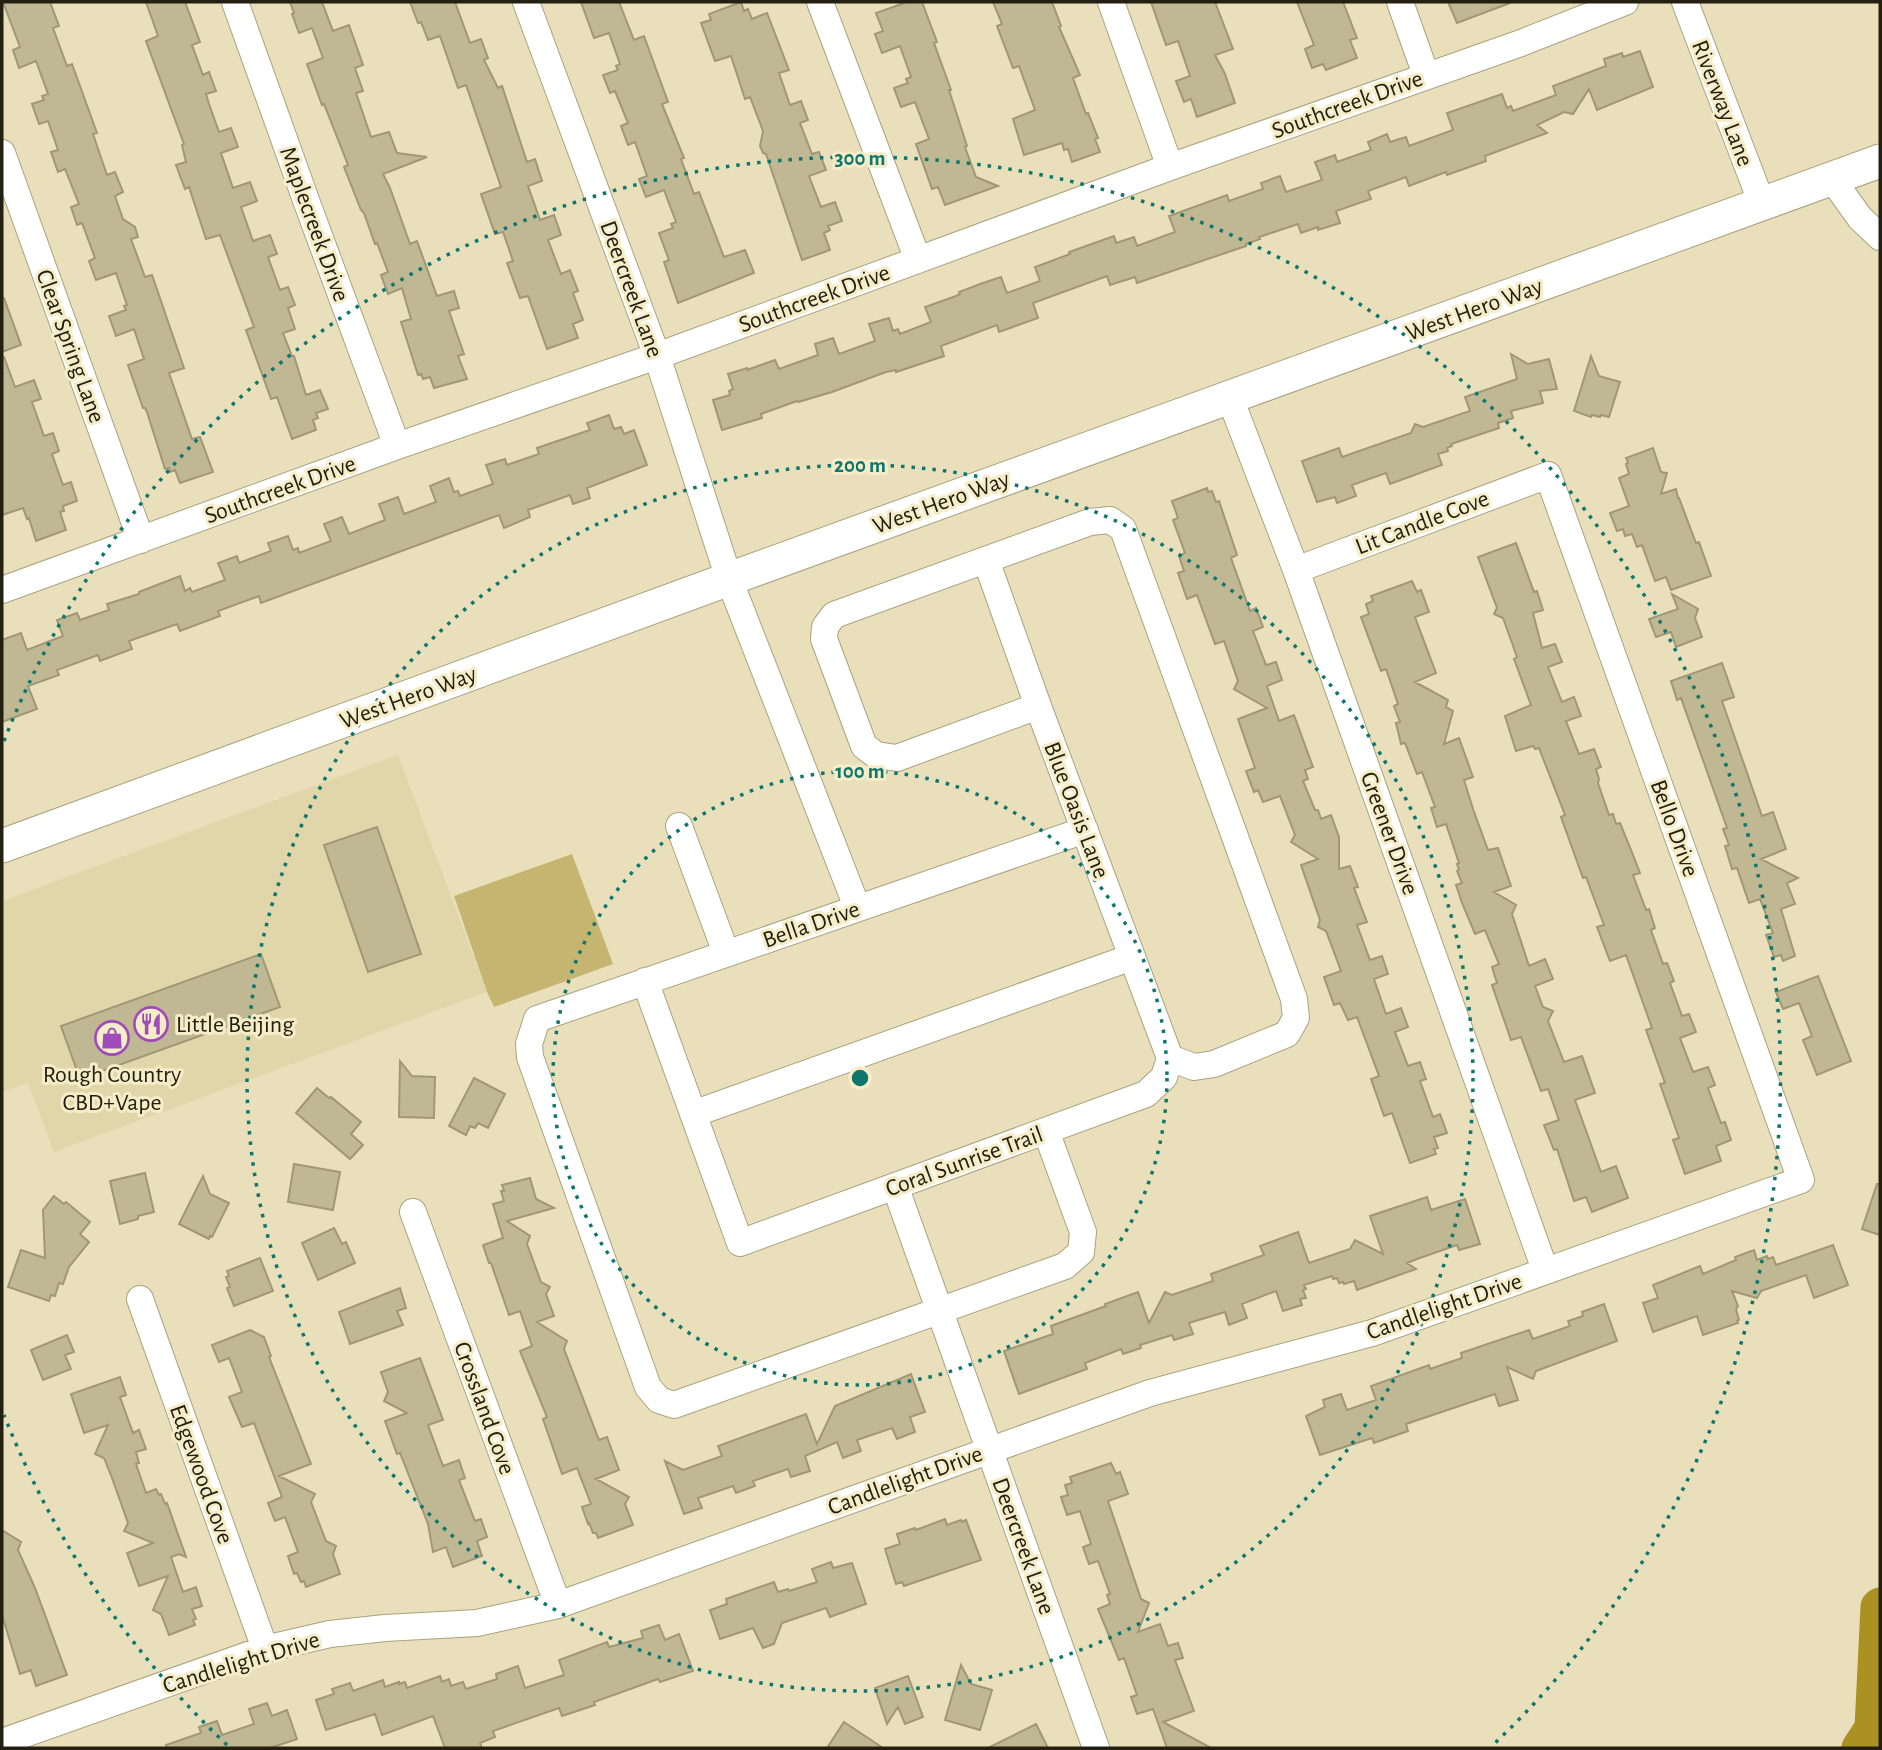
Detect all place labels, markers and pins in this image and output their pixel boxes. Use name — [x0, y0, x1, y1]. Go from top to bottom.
restaurant icon: Little Beijing — [132, 1005, 170, 1043]
place label: Little Beijing — [176, 1013, 294, 1037]
shop icon: Rough Country CBD+Vape — [93, 1019, 131, 1057]
place label: Rough Country CBD+Vape — [43, 1063, 181, 1115]
centre of rings — [848, 1066, 872, 1090]

